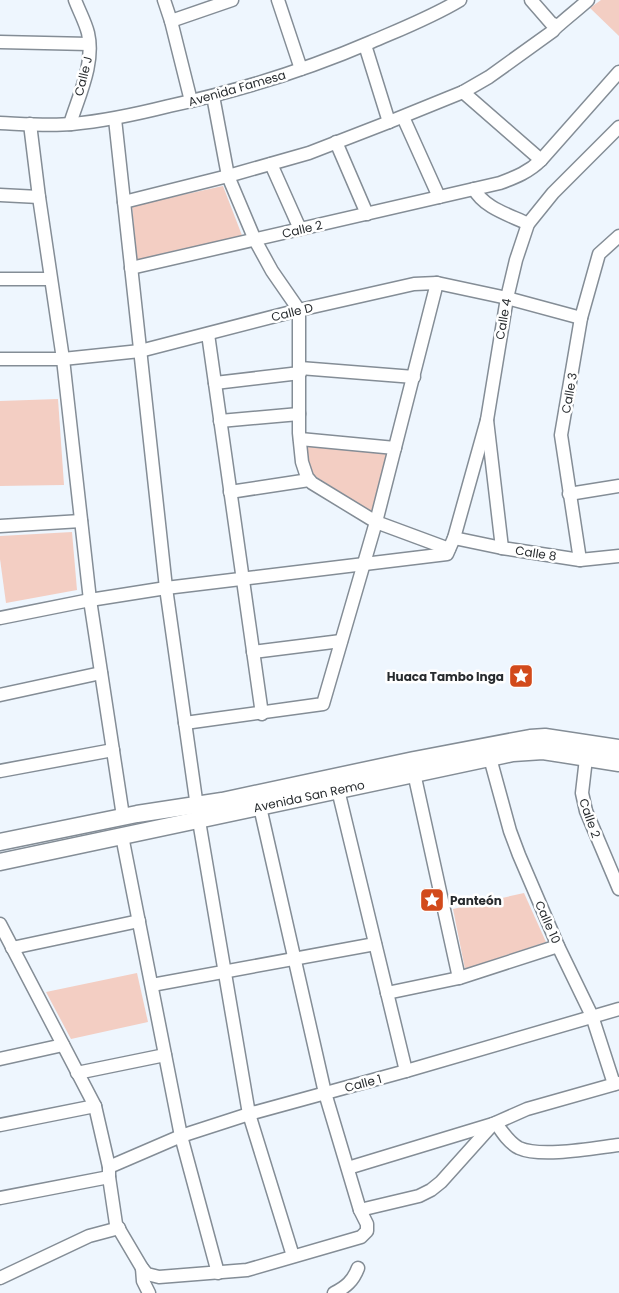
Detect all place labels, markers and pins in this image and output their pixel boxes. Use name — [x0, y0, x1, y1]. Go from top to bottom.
place icon: Huaca Tambo Inga — [508, 663, 534, 689]
place label: Huaca Tambo Inga — [387, 668, 504, 685]
place icon: Panteón — [419, 887, 445, 913]
place label: Panteón — [450, 892, 502, 909]

